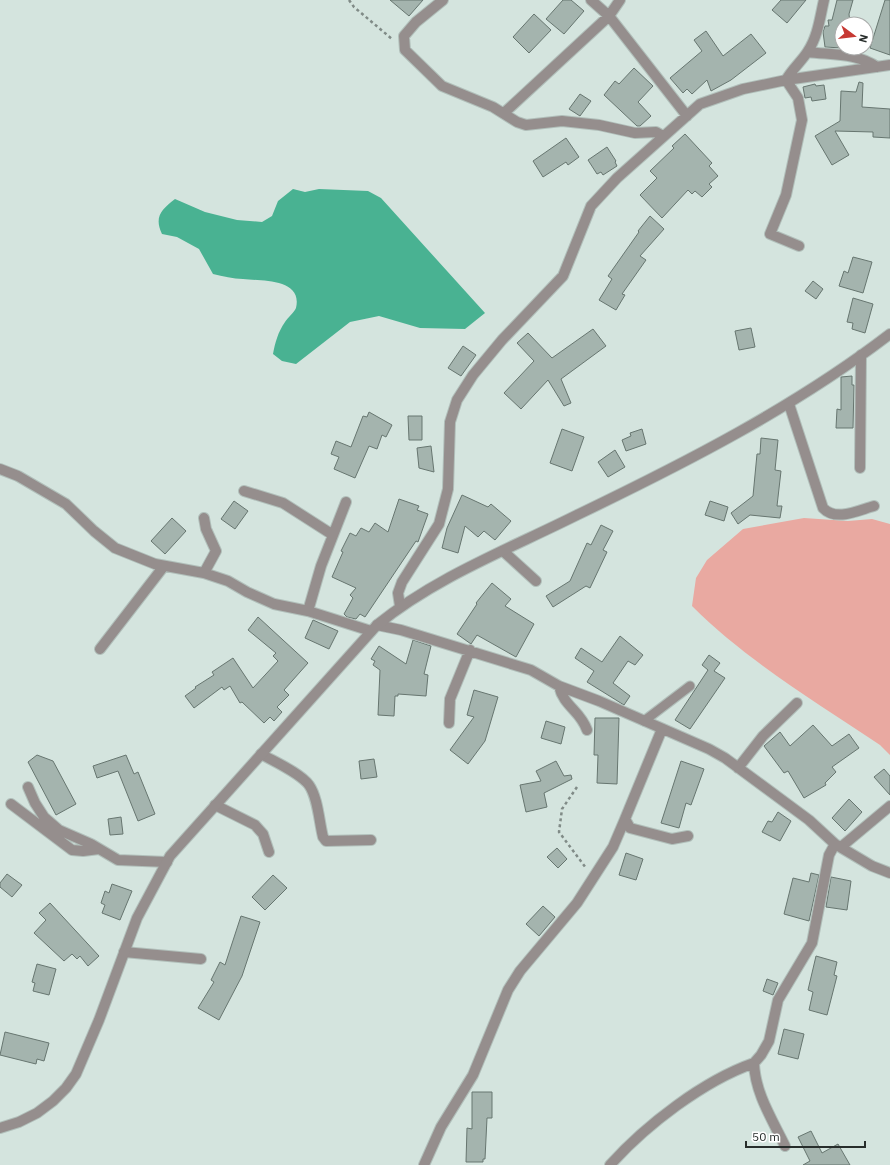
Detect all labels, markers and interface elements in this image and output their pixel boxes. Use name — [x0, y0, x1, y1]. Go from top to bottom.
north arrow — [834, 16, 874, 56]
text: N — [856, 33, 871, 44]
scale bar — [746, 1123, 865, 1149]
text: 50 m — [752, 1129, 780, 1144]

